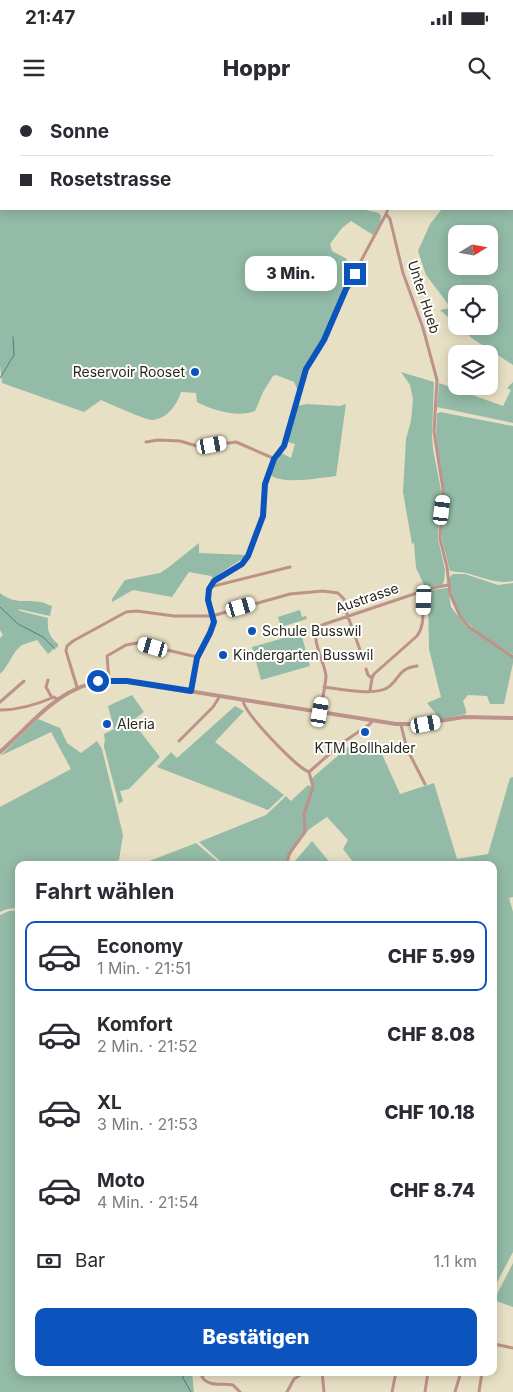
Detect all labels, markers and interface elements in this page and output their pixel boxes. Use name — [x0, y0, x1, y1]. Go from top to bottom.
text: 21:47 — [25, 6, 75, 29]
icon: menu — [20, 54, 48, 82]
icon: search — [465, 54, 493, 82]
text: Hoppr — [223, 55, 290, 81]
text: Sonne — [50, 120, 109, 143]
text: Rosetstrasse — [50, 168, 171, 191]
north arrow — [448, 225, 498, 275]
map controls — [448, 225, 498, 395]
callout: 3 Min. — [245, 256, 338, 292]
street label: Unter Hueb — [405, 258, 444, 336]
text: 3 Min. — [266, 263, 316, 283]
route end — [344, 263, 366, 285]
button: locate — [448, 285, 498, 335]
button: layers — [448, 345, 498, 395]
place label: Reservoir Rooset — [73, 363, 185, 380]
marker: Reservoir Rooset — [189, 366, 201, 378]
car — [195, 435, 228, 455]
car — [432, 494, 451, 526]
street label: Austrasse — [333, 579, 401, 616]
car — [415, 585, 432, 615]
car — [224, 596, 257, 618]
place label: Schule Busswil — [262, 622, 361, 639]
marker: Schule Busswil — [246, 625, 258, 637]
car — [136, 636, 169, 658]
place label: Kindergarten Busswil — [233, 646, 373, 663]
marker: Kindergarten Busswil — [217, 649, 229, 661]
route start — [87, 670, 109, 692]
car — [310, 696, 329, 728]
car — [409, 714, 442, 734]
place label: Aleria — [117, 715, 155, 732]
marker: Aleria — [101, 718, 113, 730]
marker: KTM Bollhalder — [359, 726, 371, 738]
place label: KTM Bollhalder — [315, 739, 415, 756]
text: Fahrt wählen — [35, 878, 175, 904]
icon: car — [37, 934, 82, 979]
text: Economy — [97, 935, 183, 958]
text: CHF 5.99 — [388, 945, 475, 968]
text: 1 Min. · 21:51 — [97, 958, 191, 978]
icon: car — [37, 1012, 82, 1057]
text: Komfort — [97, 1013, 173, 1036]
text: CHF 8.08 — [387, 1023, 475, 1046]
text: 2 Min. · 21:52 — [97, 1036, 198, 1056]
icon: car — [37, 1090, 82, 1135]
text: XL — [97, 1091, 122, 1114]
text: CHF 10.18 — [384, 1101, 475, 1124]
text: 3 Min. · 21:53 — [97, 1114, 198, 1134]
icon: car — [37, 1168, 82, 1213]
text: Moto — [97, 1169, 145, 1192]
text: CHF 8.74 — [390, 1179, 475, 1202]
text: 4 Min. · 21:54 — [97, 1192, 199, 1212]
icon: cash — [35, 1247, 63, 1275]
text: Bar — [75, 1249, 105, 1272]
text: 1.1 km — [433, 1251, 477, 1271]
button: Bestätigen — [35, 1308, 477, 1366]

